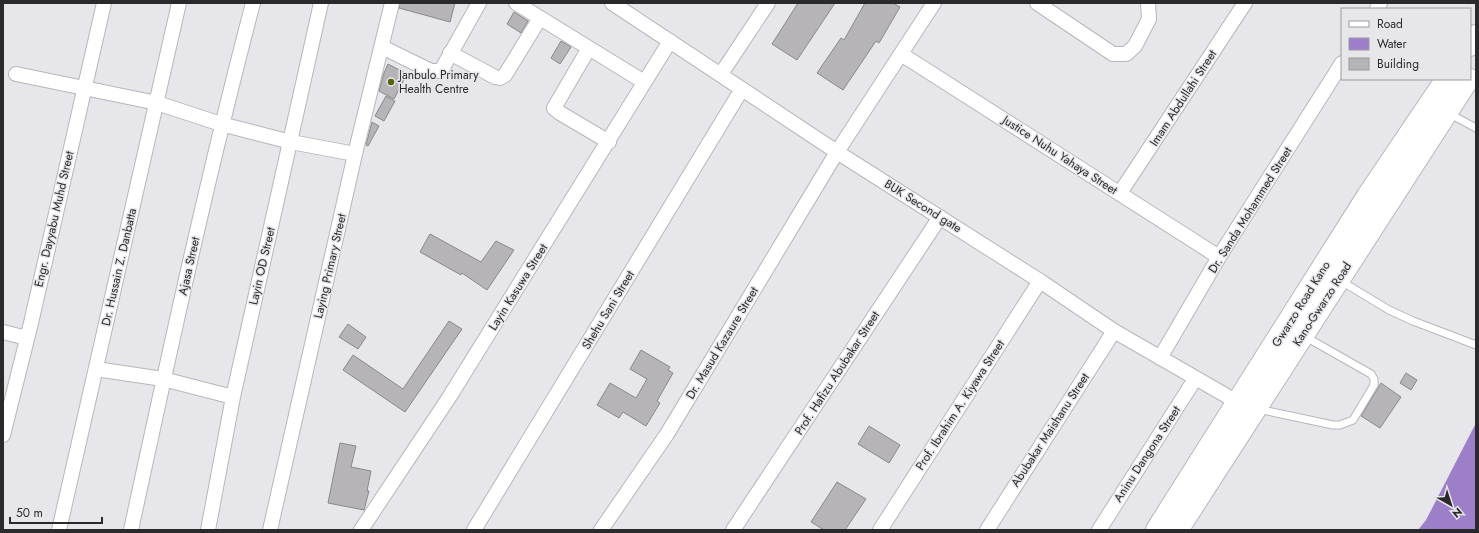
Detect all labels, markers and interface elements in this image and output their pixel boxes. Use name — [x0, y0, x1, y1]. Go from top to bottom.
legend — [1341, 8, 1471, 80]
text: Road — [1377, 15, 1403, 33]
text: Water — [1377, 35, 1408, 53]
street label: Imam Abdullahi Street — [1145, 46, 1221, 150]
text: Building — [1377, 55, 1419, 73]
place label: Janbulo Primary Health Centre — [397, 66, 479, 98]
marker: Janbulo Primary Health Centre — [386, 77, 396, 87]
street label: Justice Nuhu Yahaya Street — [997, 110, 1121, 199]
street label: Dr. Sanda Mohammed Street — [1204, 143, 1296, 277]
street label: Engr. Dayyabu Muhd Street — [30, 149, 78, 289]
street label: BUK Second gate — [881, 175, 965, 237]
street label: Dr. Hussain Z. Danbatta — [97, 206, 141, 328]
street label: Laying Primary Street — [309, 212, 351, 320]
street label: Layin OD Street — [244, 225, 280, 307]
street label: Ajasa Street — [174, 235, 204, 297]
street label: Layin Kasuwa Street — [484, 240, 552, 334]
street label: Gwarzo Road Kano — [1267, 257, 1335, 350]
street label: Kano-Gwarzo Road — [1288, 258, 1356, 350]
street label: Shehu Sani Street — [577, 267, 639, 353]
street label: Dr. Masud Kazaure Street — [681, 283, 763, 403]
street label: Prof. Hafizu Abubakar Street — [790, 307, 884, 439]
street label: Prof. Ibrahim A. Kiyawa Street — [911, 336, 1009, 474]
street label: Abubakar Maishanu Street — [1006, 369, 1094, 491]
street label: Aninu Dangona Street — [1109, 402, 1185, 506]
north arrow — [1431, 485, 1471, 525]
scale bar — [10, 499, 102, 525]
text: 50 m — [16, 504, 43, 522]
text: N — [1449, 504, 1466, 522]

